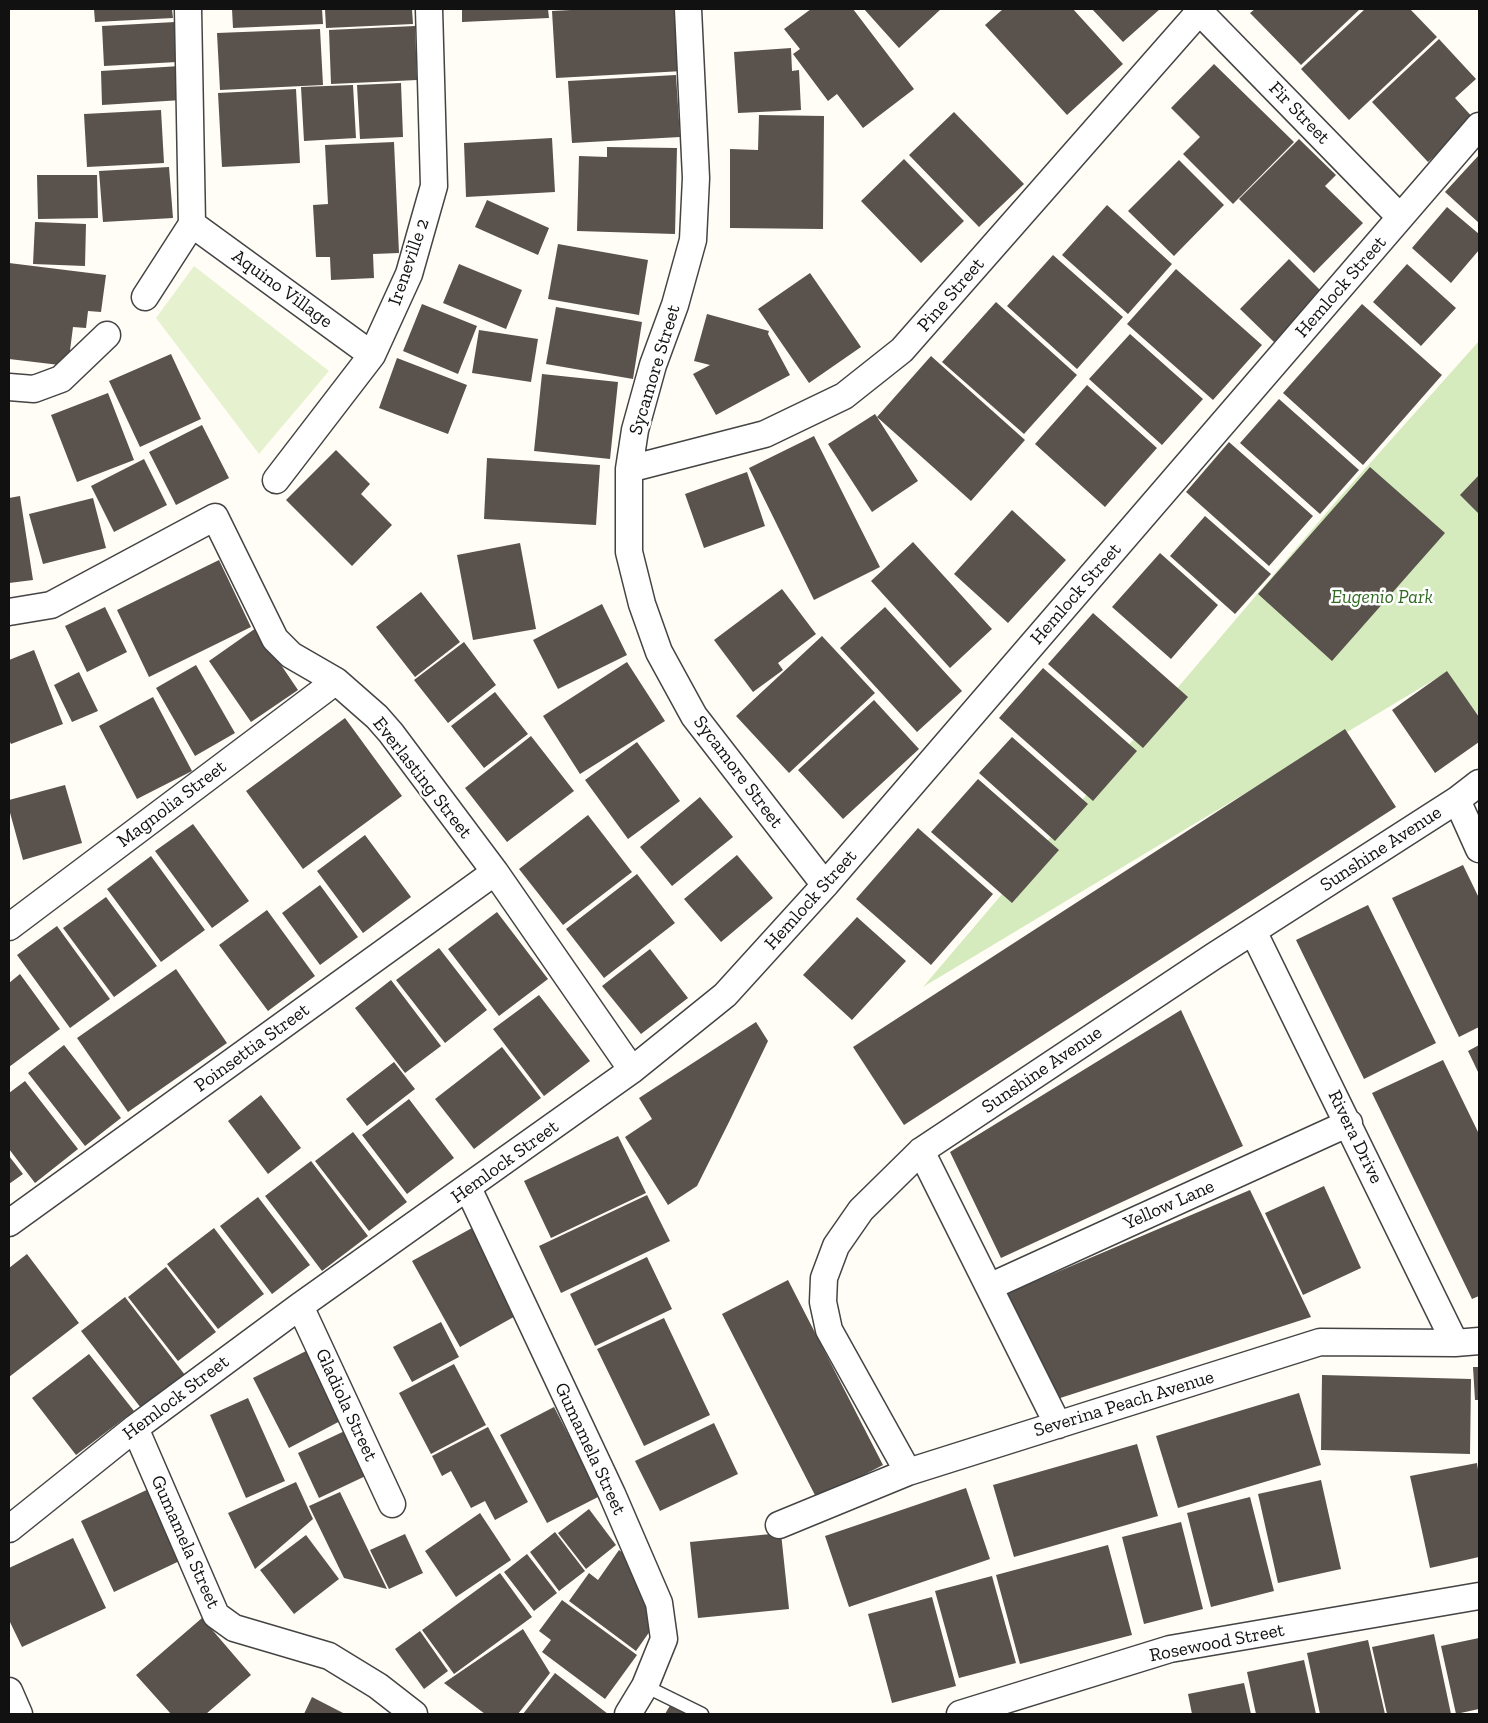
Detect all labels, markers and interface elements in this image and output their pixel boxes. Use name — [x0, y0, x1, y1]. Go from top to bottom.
street label: Fir Street — [1264, 77, 1334, 149]
street label: Ireneville 2 — [383, 215, 435, 309]
street label: Hemlock Street — [1291, 232, 1391, 342]
street label: Aquino Village — [227, 245, 337, 333]
street label: Pine Street — [913, 253, 989, 337]
street label: Sycamore Street — [624, 302, 686, 438]
street label: Hemlock Street — [1026, 539, 1126, 649]
park label: Eugenio Park — [1331, 587, 1433, 609]
street label: Sycamore Street — [688, 711, 788, 833]
street label: Everlasting Street — [367, 713, 477, 843]
street label: Magnolia Street — [113, 756, 231, 852]
street label: Sunshine Avenue — [1316, 801, 1446, 897]
street label: Hemlock Street — [760, 845, 862, 955]
street label: Poinsettia Street — [190, 999, 314, 1097]
street label: Sunshine Avenue — [977, 1021, 1107, 1119]
street label: Rivera Drive — [1323, 1086, 1387, 1188]
street label: Hemlock Street — [447, 1115, 563, 1209]
street label: Yellow Lane — [1120, 1175, 1218, 1235]
street label: Gladiola Street — [310, 1345, 382, 1465]
street label: Hemlock Street — [118, 1351, 234, 1445]
street label: Severina Peach Avenue — [1031, 1366, 1217, 1442]
street label: Gumamela Street — [549, 1379, 631, 1519]
street label: Gumamela Street — [145, 1472, 225, 1612]
street label: Rosewood Street — [1148, 1619, 1286, 1667]

